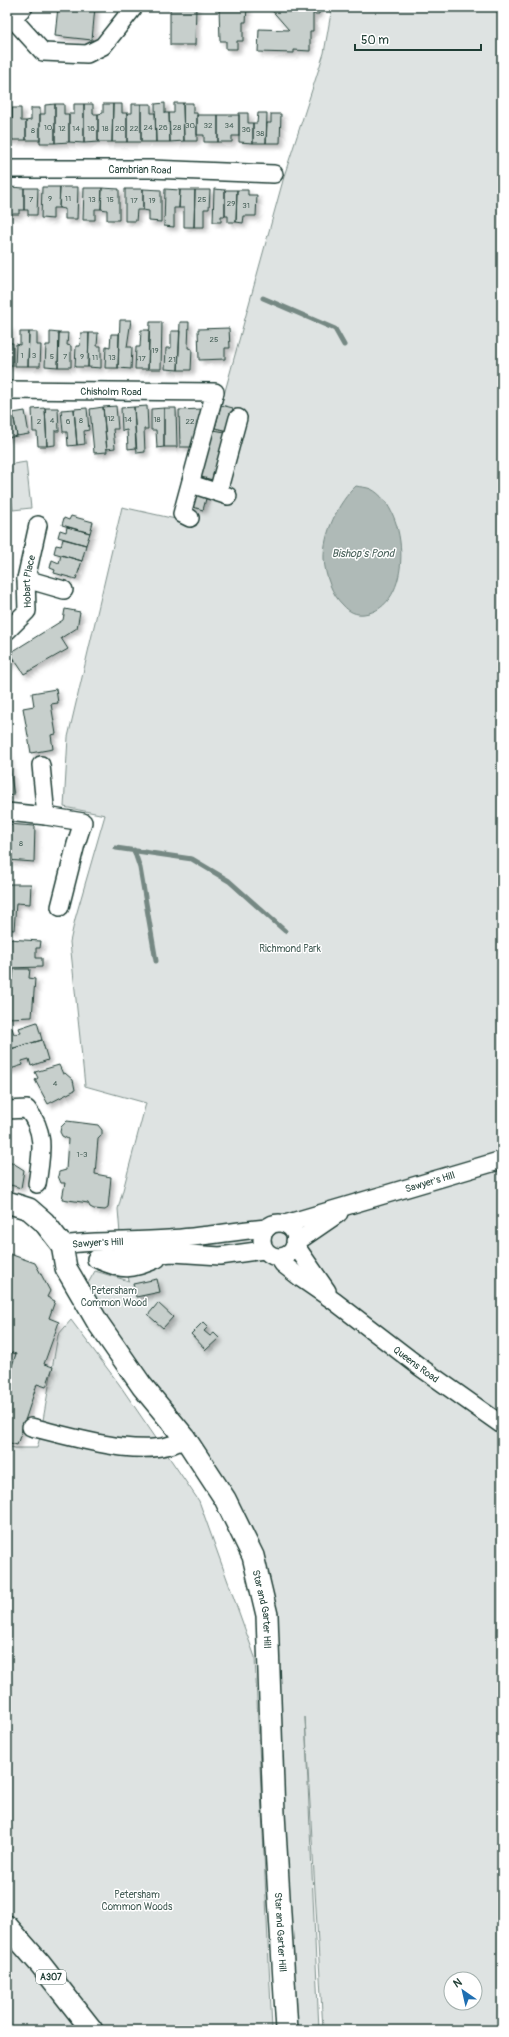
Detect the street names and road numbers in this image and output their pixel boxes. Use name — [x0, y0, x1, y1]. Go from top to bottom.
street label: Cambrian Road — [109, 164, 172, 177]
street label: Chisholm Road — [80, 386, 142, 398]
street label: Hobart Place — [21, 554, 38, 608]
street label: Sawyer's Hill — [404, 1169, 457, 1195]
street label: Sawyer's Hill — [72, 1236, 124, 1251]
street label: Queens Road — [391, 1344, 441, 1386]
street label: Star and Garter Hill — [249, 1569, 273, 1649]
street label: Star and Garter Hill — [272, 1892, 289, 1972]
road number: A307 — [36, 1970, 66, 1984]

